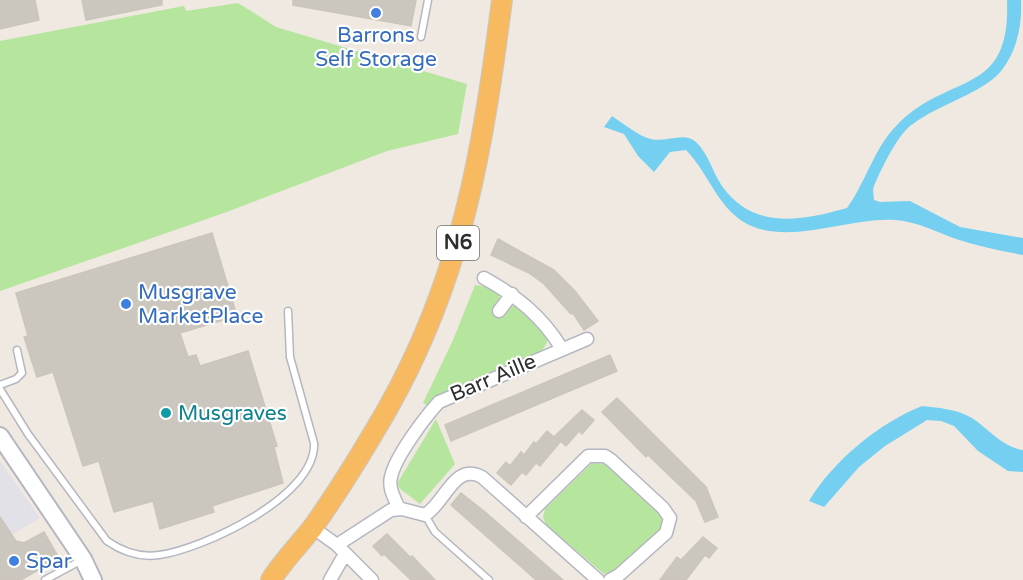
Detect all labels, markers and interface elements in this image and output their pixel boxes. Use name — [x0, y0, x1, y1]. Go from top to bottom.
marker: Barrons Self Storage — [369, 6, 383, 20]
place label: Barrons Self Storage — [315, 23, 437, 72]
road number: N6 — [437, 226, 479, 260]
place label: Musgrave MarketPlace — [138, 280, 263, 329]
marker: Musgrave MarketPlace — [119, 297, 133, 311]
street label: Barr Aille — [446, 349, 540, 407]
place label: Musgraves — [178, 401, 287, 426]
marker: Musgraves — [159, 406, 173, 420]
place label: Spar — [26, 549, 72, 574]
marker: Spar — [7, 554, 21, 568]

